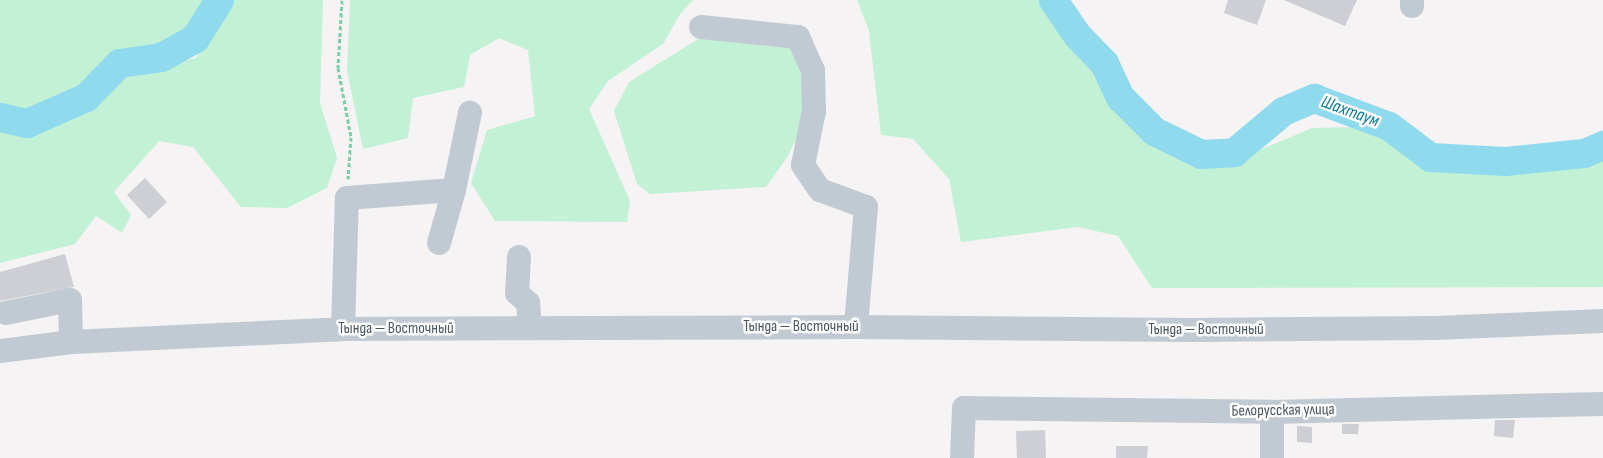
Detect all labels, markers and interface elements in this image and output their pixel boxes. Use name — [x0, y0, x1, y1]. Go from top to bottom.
water label: Шахтаум — [1318, 92, 1382, 132]
street label: Тында — Восточный — [743, 317, 859, 337]
street label: Тында — Восточный — [338, 319, 454, 339]
street label: Тында — Восточный — [1148, 320, 1264, 340]
street label: Белорусская улица — [1231, 401, 1335, 421]

